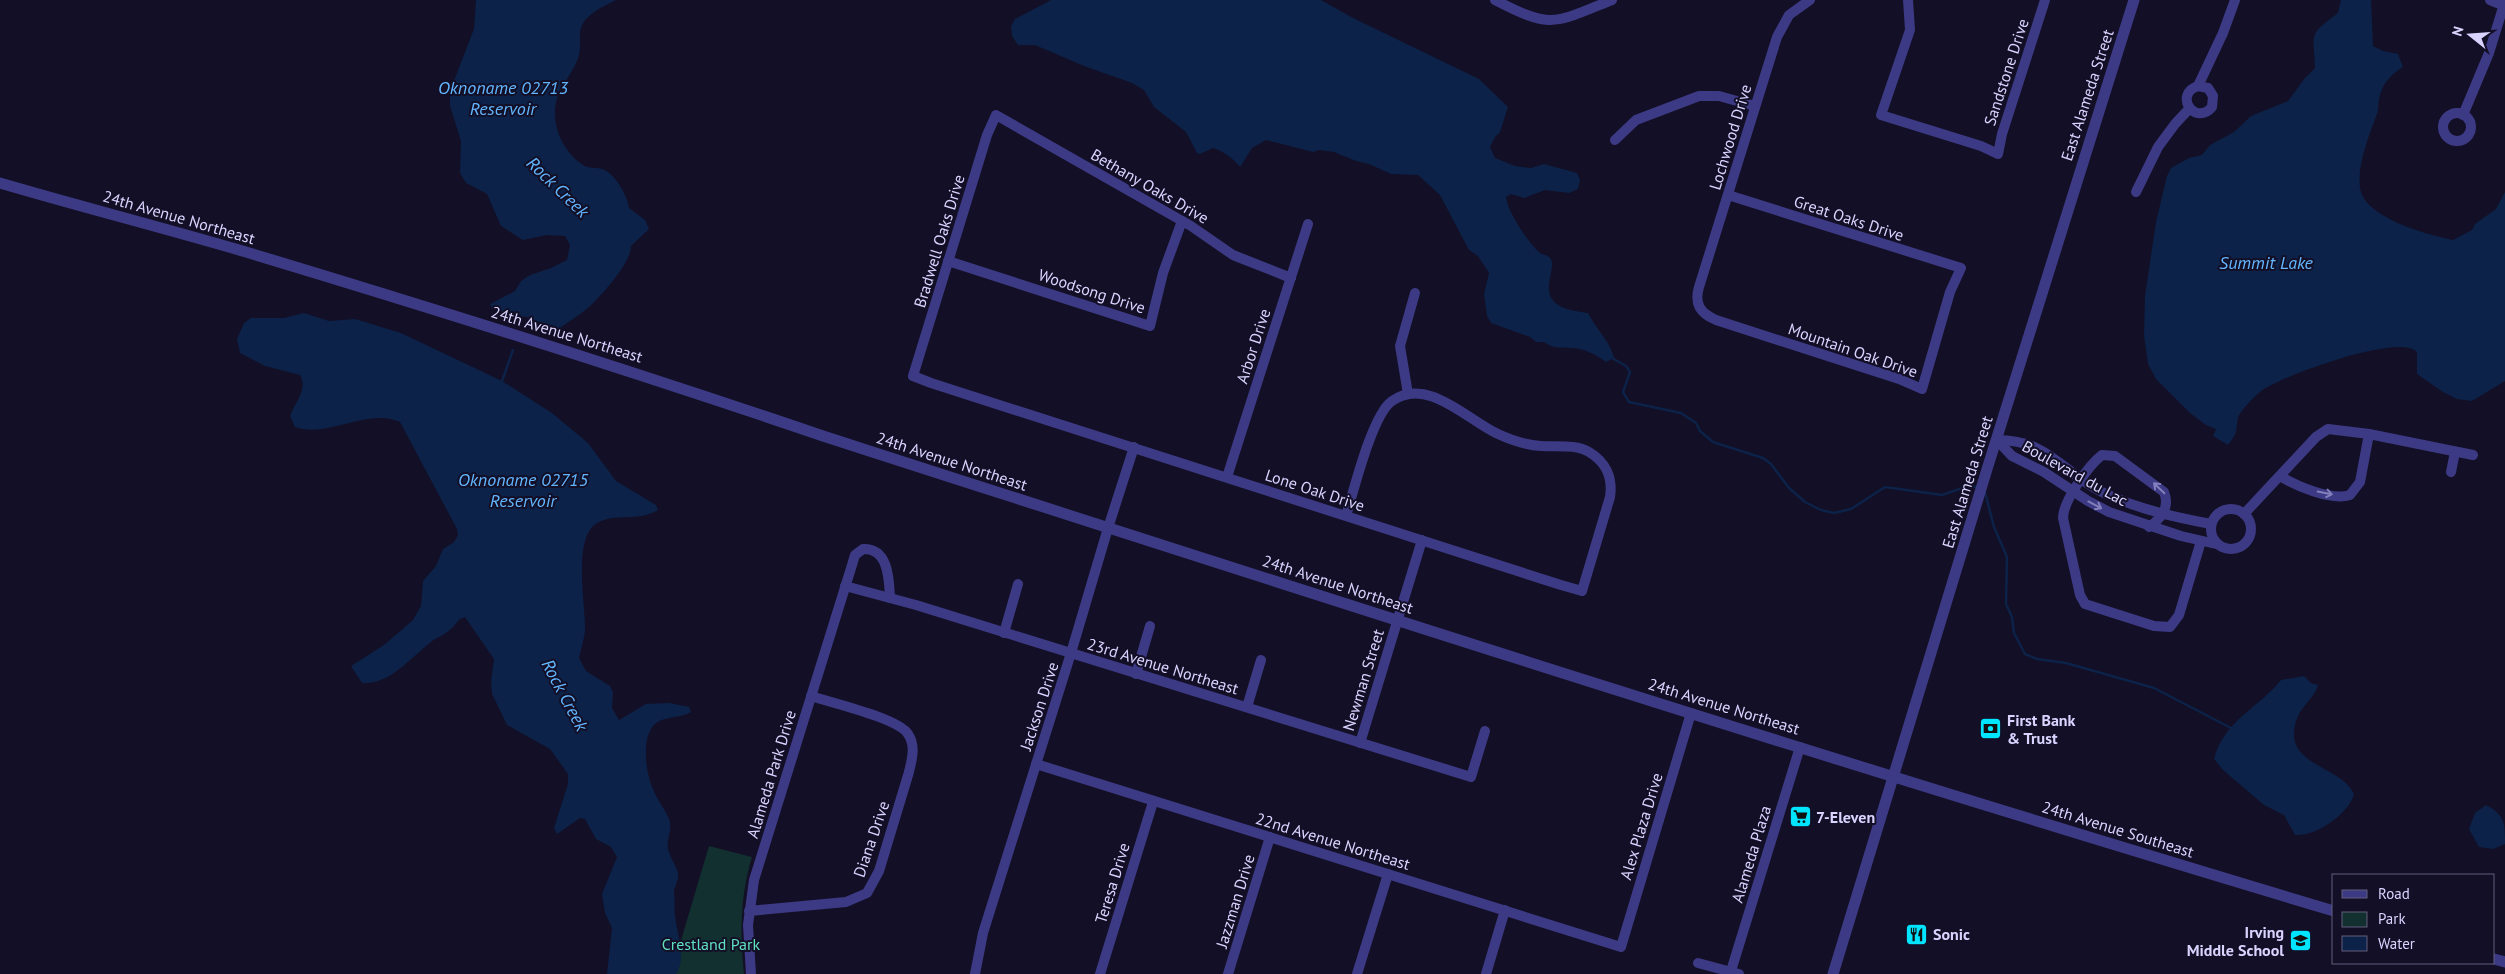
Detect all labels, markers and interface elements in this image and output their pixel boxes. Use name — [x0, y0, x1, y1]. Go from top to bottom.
north arrow — [2445, 10, 2495, 60]
street label: Sandstone Drive — [1979, 16, 2033, 128]
text: N — [2448, 24, 2468, 38]
street label: East Alameda Street — [2056, 26, 2118, 163]
water label: Oknoname 02713 Reservoir — [438, 76, 569, 120]
street label: Lochwood Drive — [1704, 82, 1756, 192]
street label: Bethany Oaks Drive — [1087, 144, 1213, 228]
water label: Rock Creek — [522, 152, 595, 223]
street label: Bradwell Oaks Drive — [909, 172, 969, 310]
street label: 24th Avenue Northeast — [101, 186, 258, 248]
street label: Great Oaks Drive — [1792, 191, 1906, 245]
water label: Summit Lake — [2219, 251, 2314, 274]
street label: Woodsong Drive — [1036, 264, 1148, 318]
street label: 24th Avenue Northeast — [489, 301, 646, 367]
street label: Arbor Drive — [1232, 306, 1274, 386]
street label: Mountain Oak Drive — [1786, 318, 1920, 382]
street label: East Alameda Street — [1937, 413, 1997, 551]
street label: 24th Avenue Northeast — [874, 427, 1030, 495]
street label: Boulevard du Lac — [2019, 436, 2131, 510]
street label: Lone Oak Drive — [1263, 465, 1367, 515]
water label: Oknoname 02715 Reservoir — [458, 468, 589, 512]
one-way arrow — [2153, 482, 2165, 494]
one-way arrow — [2317, 489, 2333, 498]
one-way arrow — [2087, 501, 2102, 510]
street label: 24th Avenue Northeast — [1260, 550, 1416, 618]
street label: Newman Street — [1338, 626, 1388, 733]
street label: 23rd Avenue Northeast — [1085, 633, 1242, 699]
water label: Rock Creek — [536, 655, 594, 736]
street label: Jackson Drive — [1015, 659, 1063, 754]
street label: 24th Avenue Northeast — [1646, 673, 1803, 739]
street label: Alameda Park Drive — [742, 707, 800, 841]
place label: First Bank & Trust — [2007, 710, 2076, 748]
bank icon: First Bank & Trust — [1979, 717, 2003, 741]
street label: Alex Plaza Drive — [1615, 770, 1667, 882]
street label: 24th Avenue Southeast — [2040, 796, 2197, 862]
street label: Diana Drive — [849, 798, 893, 880]
street label: Alameda Plaza — [1727, 803, 1775, 905]
supermarket icon: 7-Eleven — [1788, 805, 1812, 829]
place label: 7-Eleven — [1816, 807, 1875, 827]
street label: 22nd Avenue Northeast — [1253, 808, 1413, 874]
street label: Teresa Drive — [1090, 840, 1134, 926]
street label: Jazzman Drive — [1211, 852, 1259, 951]
legend — [2332, 874, 2495, 964]
text: Road — [2378, 884, 2410, 903]
text: Park — [2378, 909, 2406, 928]
restaurant icon: Sonic — [1905, 922, 1929, 946]
place label: Irving Middle School — [2187, 922, 2284, 960]
place label: Sonic — [1933, 924, 1970, 944]
school or university icon: Irving Middle School — [2288, 929, 2312, 953]
park label: Crestland Park — [662, 934, 760, 954]
text: Water — [2378, 934, 2415, 953]

